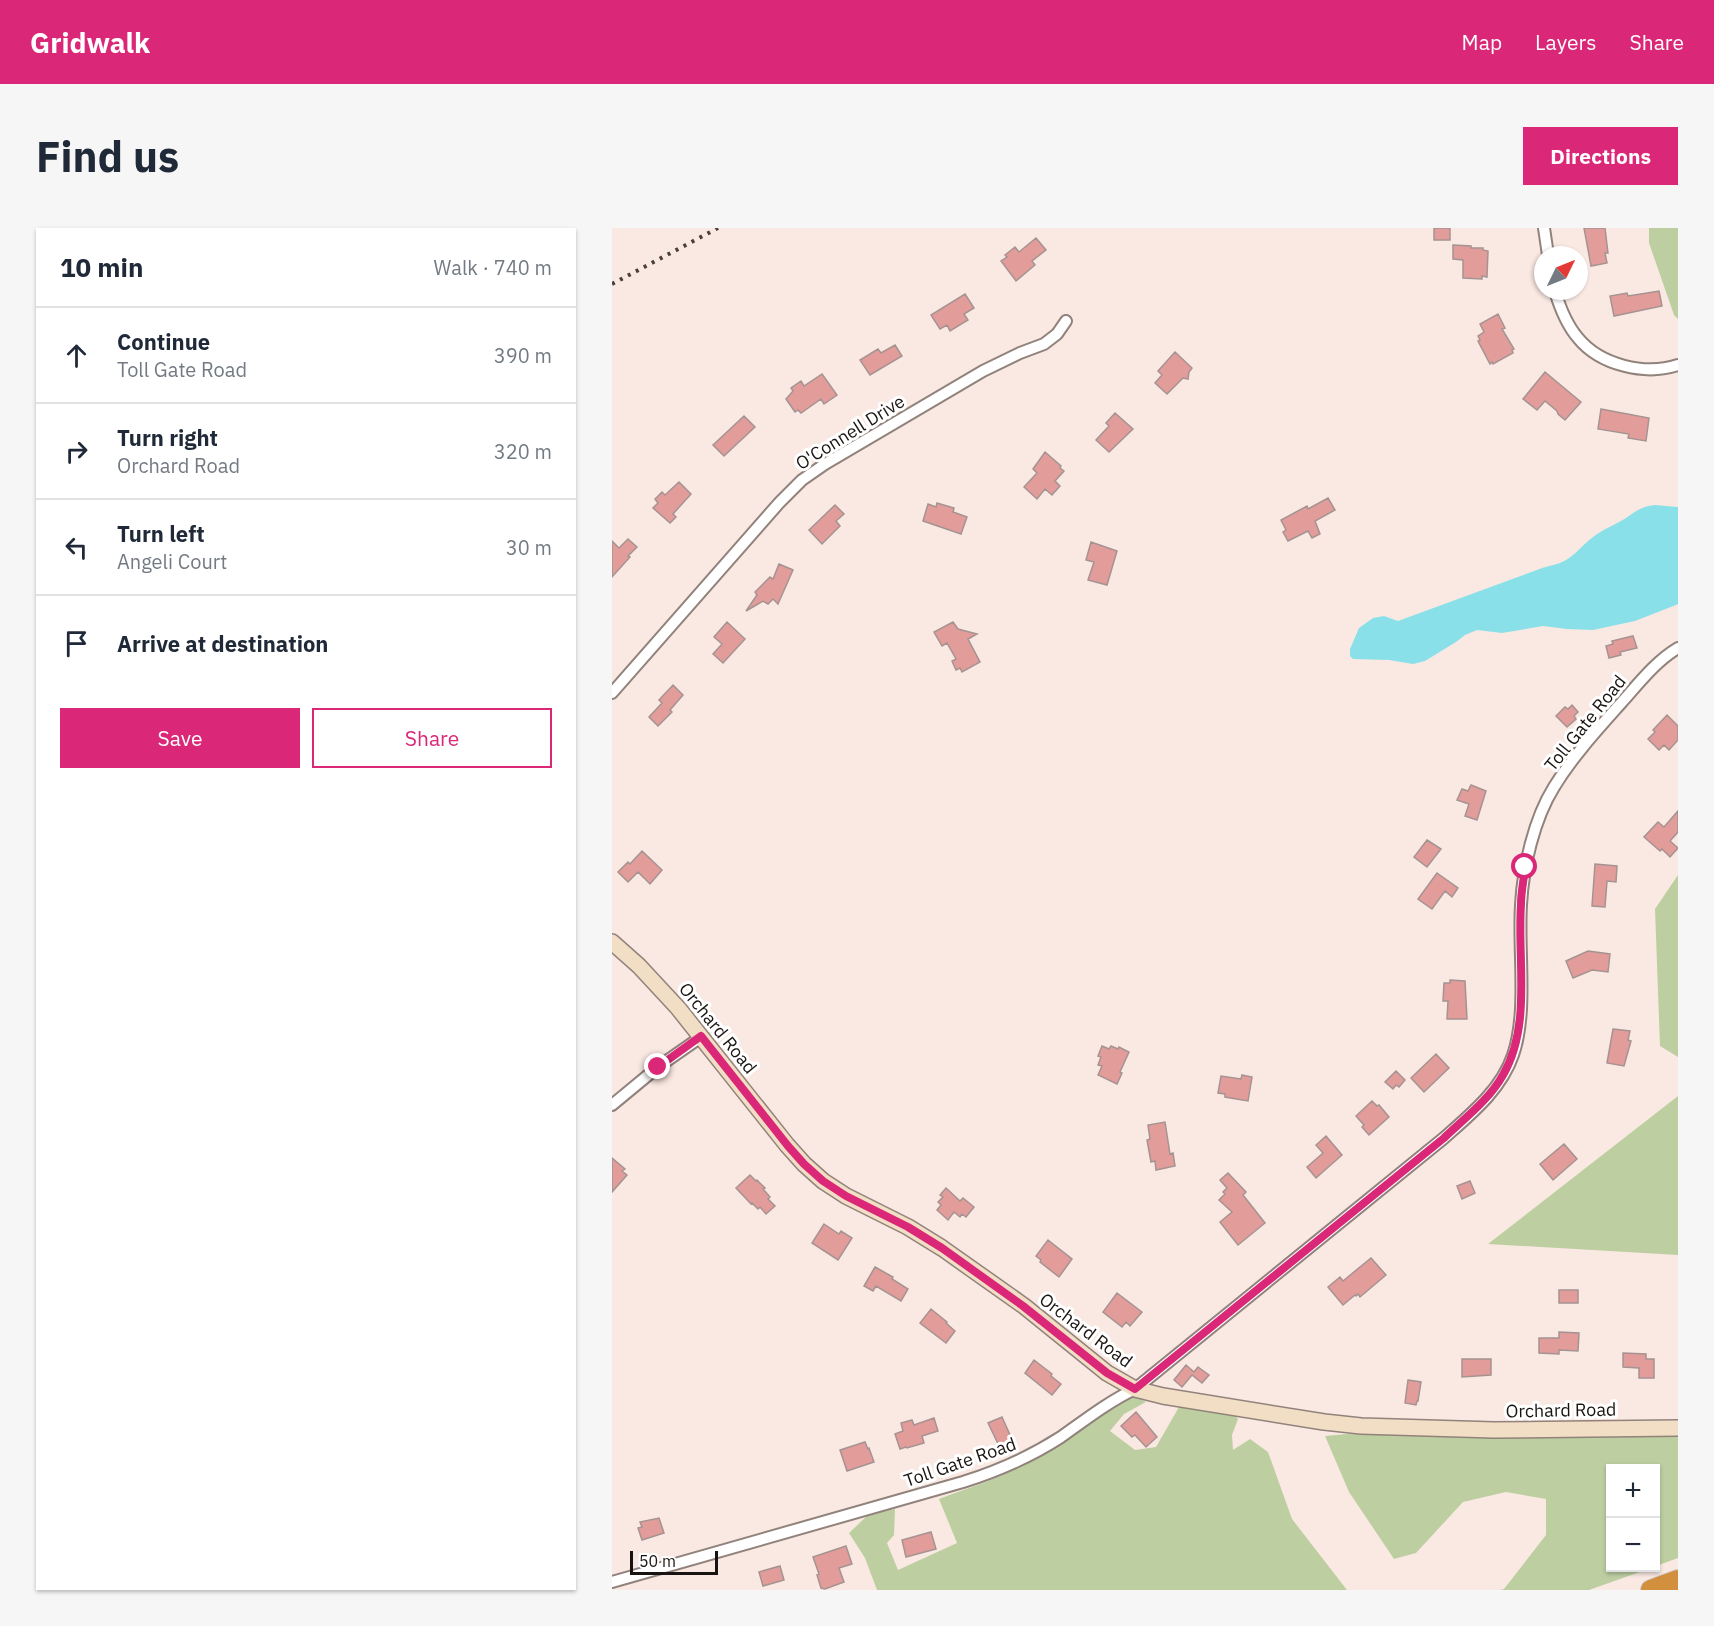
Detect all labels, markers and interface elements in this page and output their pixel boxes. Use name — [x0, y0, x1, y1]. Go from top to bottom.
text: Gridwalk — [30, 24, 150, 61]
text: Map — [1462, 28, 1502, 56]
text: Layers — [1535, 28, 1597, 56]
text: Share — [1630, 28, 1684, 56]
button: Directions — [1523, 127, 1678, 185]
text: Find us — [36, 129, 179, 184]
north arrow — [1534, 246, 1588, 300]
text: 10 min — [60, 250, 144, 284]
text: Walk · 740 m — [434, 254, 552, 281]
text: Continue — [117, 327, 210, 356]
icon: ahead — [60, 339, 93, 372]
text: 390 m — [494, 342, 552, 369]
text: Toll Gate Road — [117, 356, 247, 383]
street label: O'Connell Drive — [791, 389, 909, 475]
text: Turn right — [117, 423, 218, 452]
icon: right — [60, 435, 93, 468]
text: 320 m — [494, 438, 552, 465]
text: Orchard Road — [117, 452, 240, 479]
text: Turn left — [117, 519, 205, 548]
icon: left — [60, 531, 93, 564]
text: 30 m — [506, 534, 552, 561]
text: Angeli Court — [117, 548, 227, 575]
icon: arrive — [60, 627, 93, 660]
text: Arrive at destination — [117, 629, 328, 658]
street label: Toll Gate Road — [1539, 670, 1631, 776]
button: Save — [60, 708, 300, 768]
button: Share — [312, 708, 552, 768]
route start — [1511, 853, 1537, 879]
street label: Orchard Road — [674, 978, 762, 1078]
route end — [644, 1053, 670, 1079]
street label: Orchard Road — [1035, 1287, 1137, 1373]
street label: Orchard Road — [1505, 1398, 1617, 1422]
street label: Toll Gate Road — [901, 1432, 1019, 1492]
map controls — [1606, 1464, 1660, 1572]
button: + — [1606, 1464, 1660, 1518]
button: − — [1606, 1518, 1660, 1572]
scale bar — [630, 1548, 718, 1576]
text: 50 m — [639, 1551, 676, 1571]

